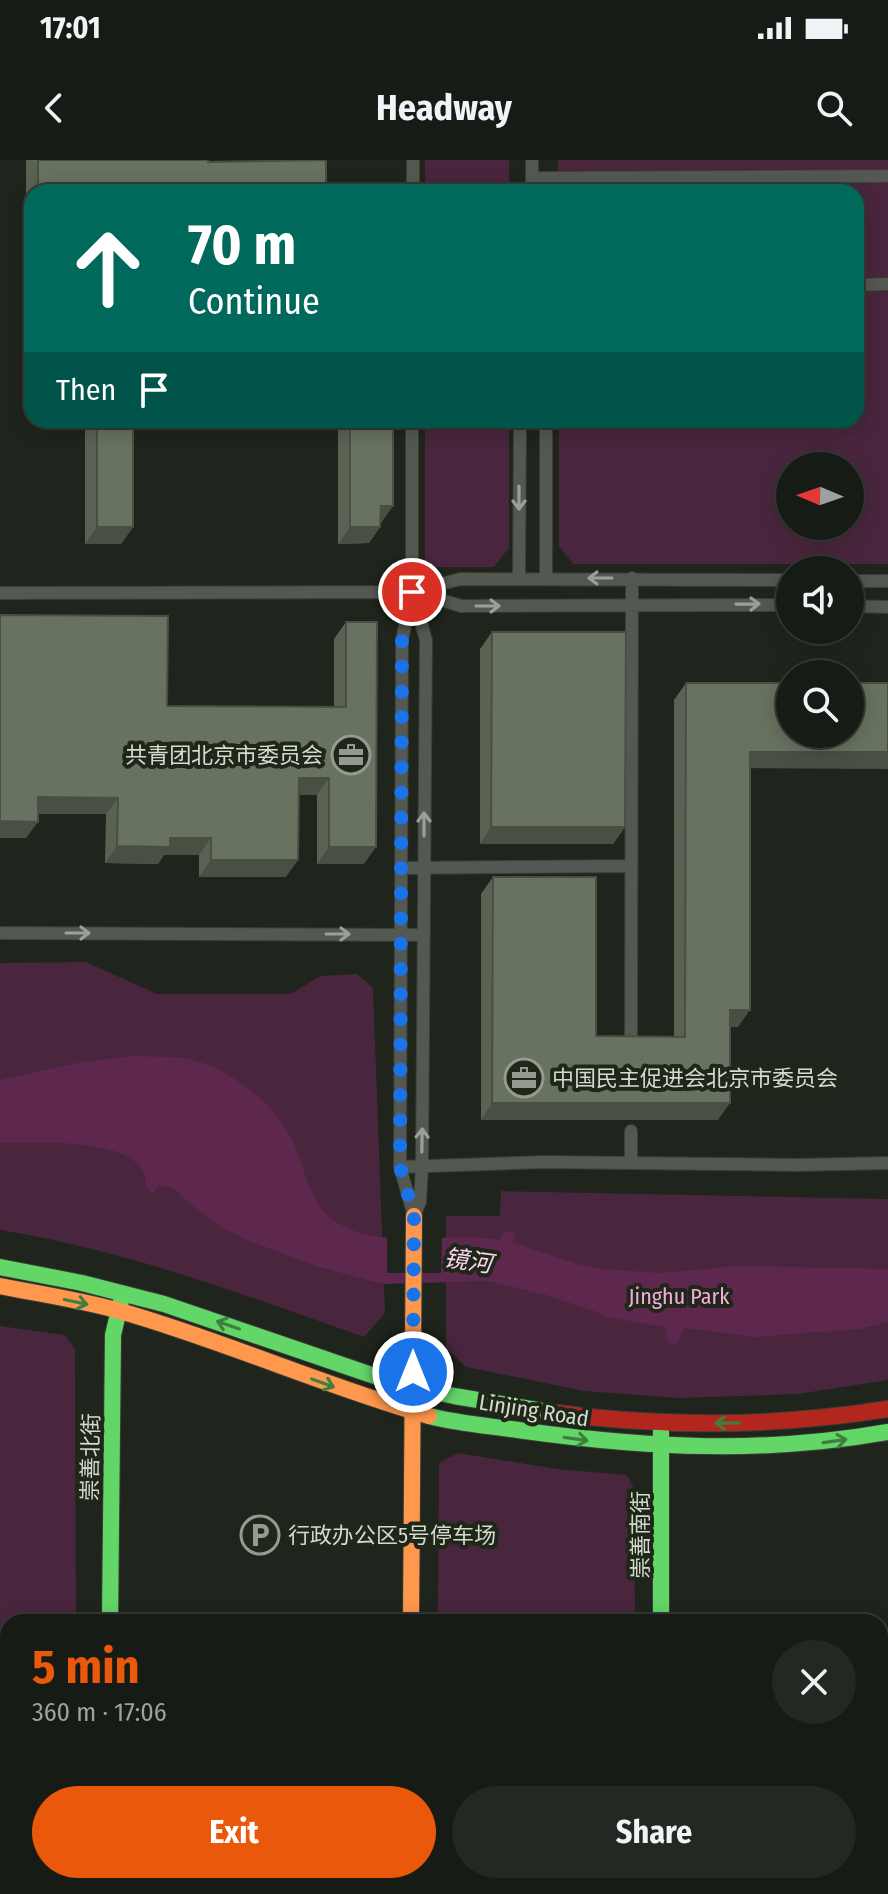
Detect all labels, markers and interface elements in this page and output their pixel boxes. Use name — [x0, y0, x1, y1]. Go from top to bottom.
text: 17:01 — [40, 10, 101, 46]
icon: back — [32, 86, 76, 130]
text: Headway — [376, 86, 512, 130]
icon: search — [812, 86, 856, 130]
text: 70 m — [188, 212, 296, 279]
icon: ahead — [56, 216, 160, 320]
text: Continue — [188, 280, 320, 324]
icon: arrive — [132, 368, 176, 412]
text: Then — [56, 372, 116, 408]
north arrow — [776, 452, 864, 540]
map controls — [776, 452, 864, 748]
one-way arrow — [511, 484, 527, 511]
button: sound — [776, 556, 864, 644]
pin — [378, 558, 446, 626]
icon: arrive — [390, 570, 434, 614]
one-way arrow — [587, 570, 614, 586]
one-way arrow — [734, 596, 761, 612]
one-way arrow — [474, 598, 501, 614]
button: search — [776, 660, 864, 748]
office icon: 共青团北京市委员会 — [330, 734, 372, 776]
place label: 共青团北京市委员会 — [125, 742, 323, 769]
one-way arrow — [416, 811, 432, 838]
one-way arrow — [64, 925, 91, 941]
one-way arrow — [324, 926, 351, 942]
office icon: 中国民主促进会北京市委员会 — [503, 1057, 545, 1099]
place label: 中国民主促进会北京市委员会 — [552, 1065, 838, 1092]
one-way arrow — [414, 1127, 430, 1154]
water label: 镜河 — [442, 1244, 498, 1279]
park label: Jinghu Park — [629, 1283, 730, 1310]
one-way arrow — [63, 1295, 89, 1310]
one-way arrow — [216, 1317, 241, 1331]
position arrow — [371, 1330, 455, 1414]
one-way arrow — [310, 1377, 335, 1391]
street label: Linjing Road — [477, 1389, 591, 1432]
street label: 崇善北街 — [76, 1413, 105, 1501]
one-way arrow — [714, 1415, 741, 1430]
one-way arrow — [563, 1432, 588, 1447]
one-way arrow — [822, 1433, 847, 1448]
street label: 崇善南街 — [627, 1491, 654, 1579]
parking icon: 行政办公区5号停车场 — [239, 1514, 281, 1556]
place label: 行政办公区5号停车场 — [288, 1522, 496, 1549]
text: 5 min — [32, 1638, 140, 1696]
button: close — [772, 1640, 856, 1724]
text: 360 m · 17:06 — [32, 1697, 167, 1728]
button: Exit — [32, 1786, 436, 1878]
button: Share — [452, 1786, 856, 1878]

